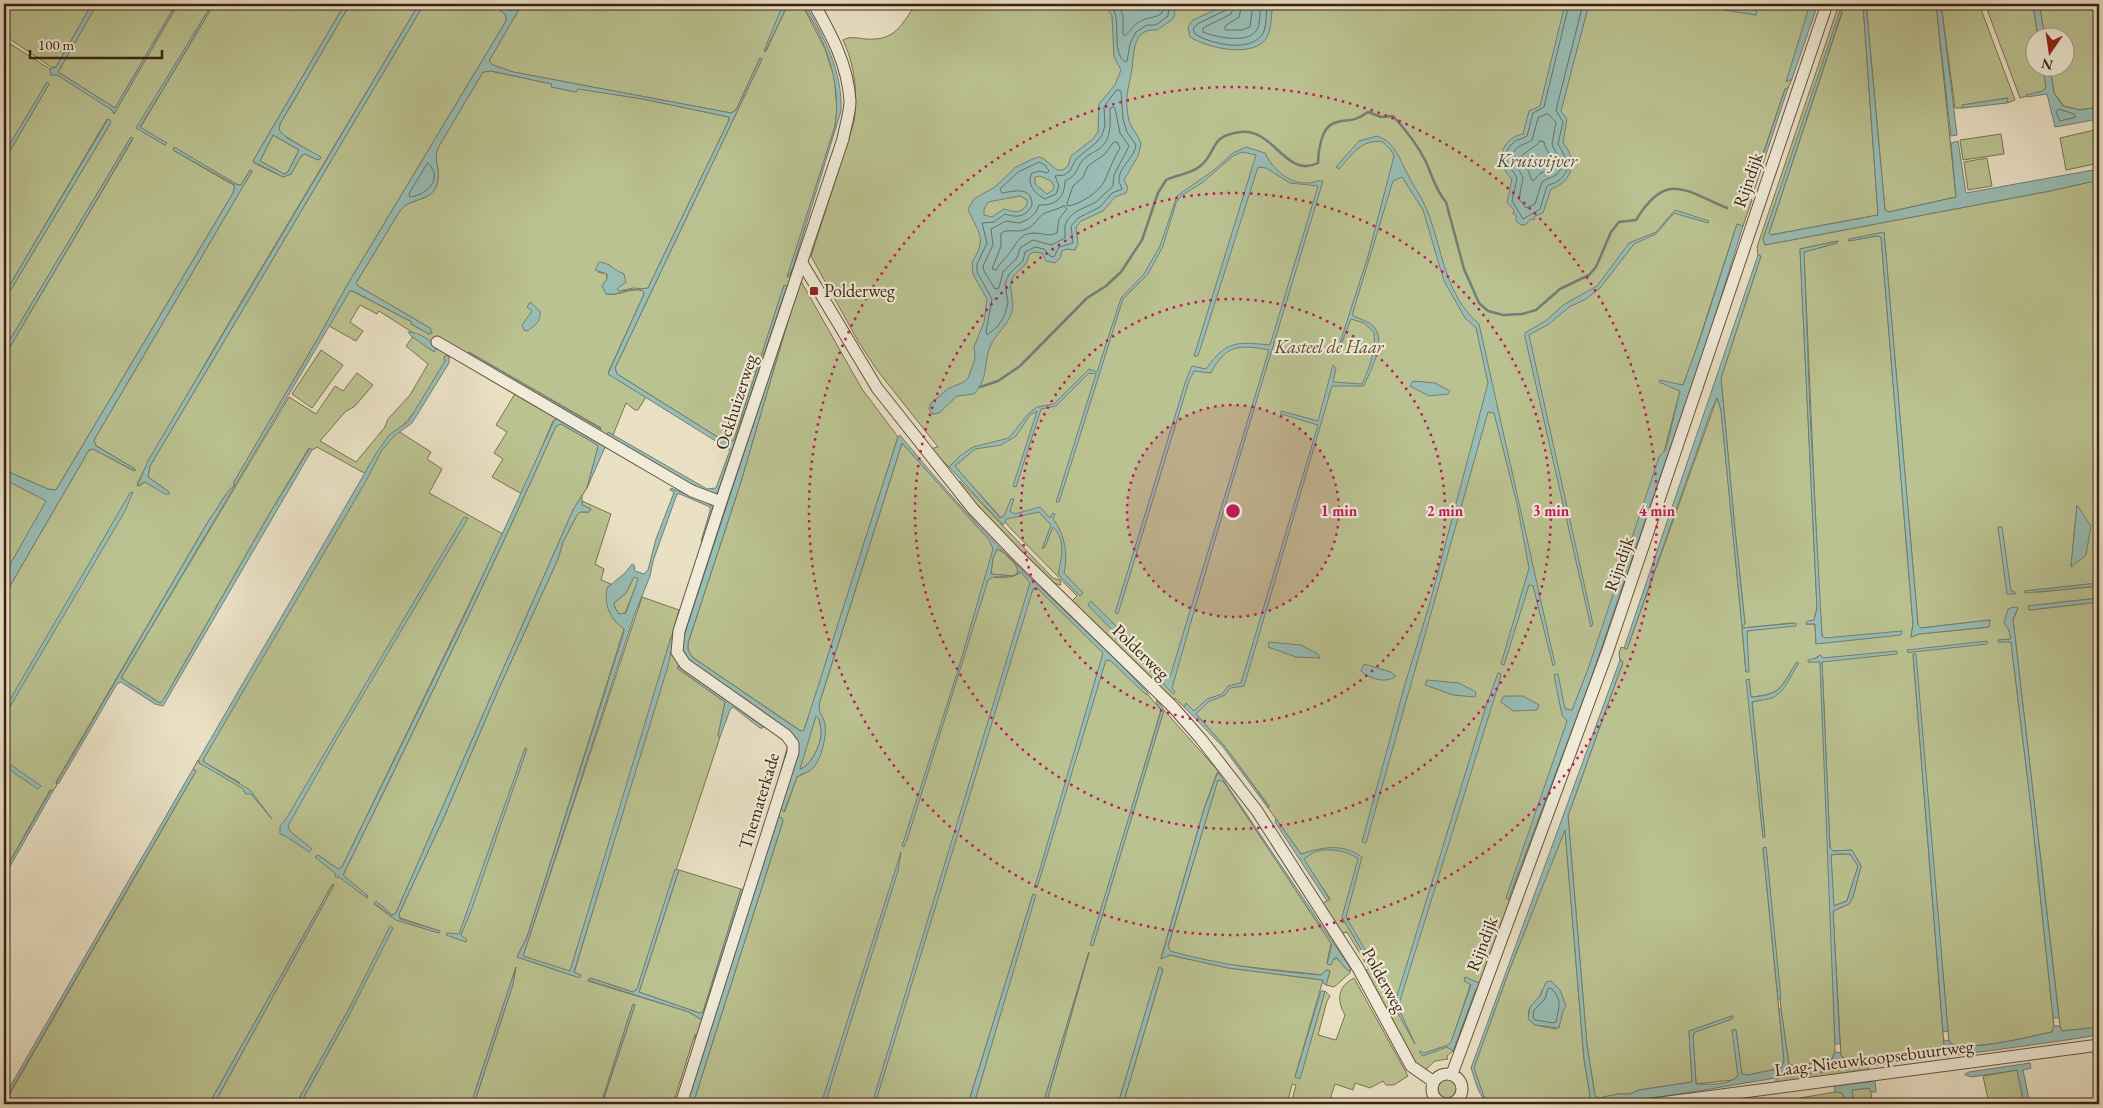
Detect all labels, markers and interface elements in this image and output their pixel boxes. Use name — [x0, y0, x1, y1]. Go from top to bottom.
scale bar — [30, 28, 162, 60]
north arrow — [2026, 28, 2076, 78]
text: 100 m — [38, 35, 75, 54]
text: N — [2039, 54, 2055, 75]
water label: Kruisvijver — [1496, 148, 1578, 173]
street label: Rijndijk — [1727, 149, 1768, 210]
place label: Polderweg — [824, 279, 895, 302]
marker: Polderweg — [808, 285, 820, 297]
park label: Kasteel de Haar — [1274, 335, 1385, 358]
street label: Ockhuizerweg — [709, 351, 762, 453]
text: 1 min — [1321, 501, 1358, 520]
text: 2 min — [1427, 501, 1464, 520]
text: 3 min — [1533, 501, 1570, 520]
text: 4 min — [1639, 501, 1676, 520]
centre of rings — [1224, 502, 1242, 520]
street label: Rijndijk — [1598, 533, 1639, 594]
street label: Polderweg — [1108, 619, 1175, 685]
street label: Thematerkade — [733, 750, 784, 852]
street label: Rijndijk — [1461, 913, 1503, 974]
street label: Polderweg — [1357, 943, 1412, 1016]
street label: Laag-Nieuwkoopsebuurtweg — [1773, 1034, 1975, 1081]

